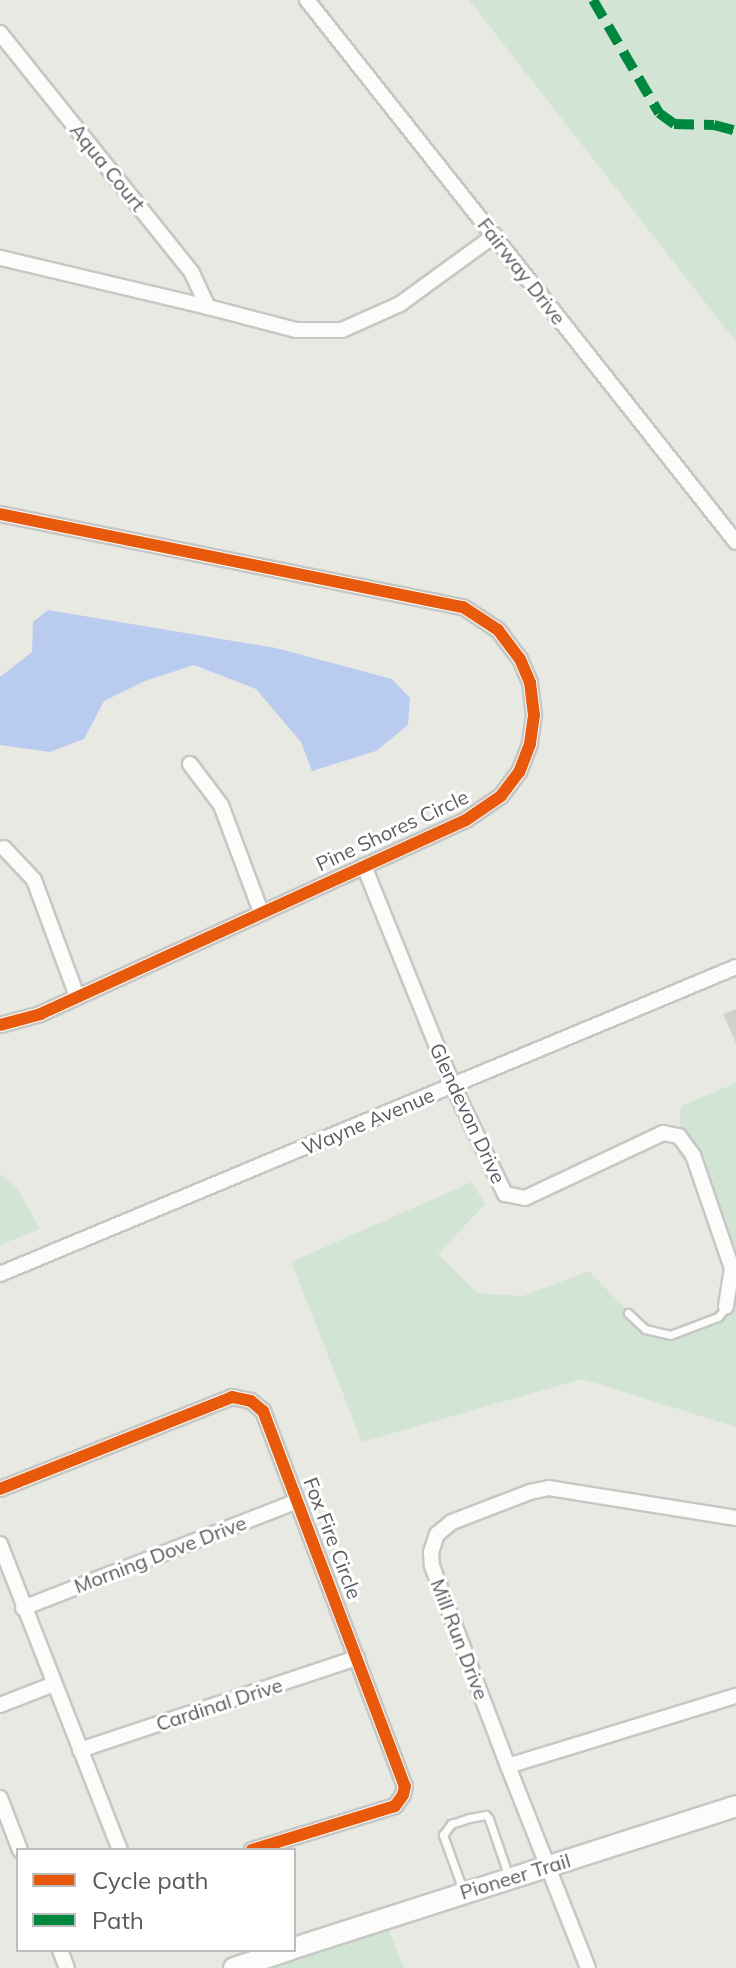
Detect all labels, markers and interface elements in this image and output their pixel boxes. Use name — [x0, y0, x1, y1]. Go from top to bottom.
street label: Aqua Court — [65, 118, 151, 216]
street label: Fairway Drive — [473, 213, 571, 329]
street label: Pine Shores Circle — [312, 784, 472, 876]
street label: Glendevon Drive — [425, 1039, 511, 1187]
street label: Wayne Avenue — [298, 1082, 438, 1160]
street label: Fox Fire Circle — [299, 1474, 367, 1602]
street label: Morning Dove Drive — [71, 1510, 249, 1598]
street label: Mill Run Drive — [426, 1575, 494, 1703]
street label: Cardinal Drive — [153, 1672, 285, 1736]
legend — [16, 1848, 296, 1952]
street label: Pioneer Trail — [457, 1848, 573, 1904]
text: Cycle path — [92, 1865, 209, 1895]
text: Path — [92, 1905, 144, 1935]

